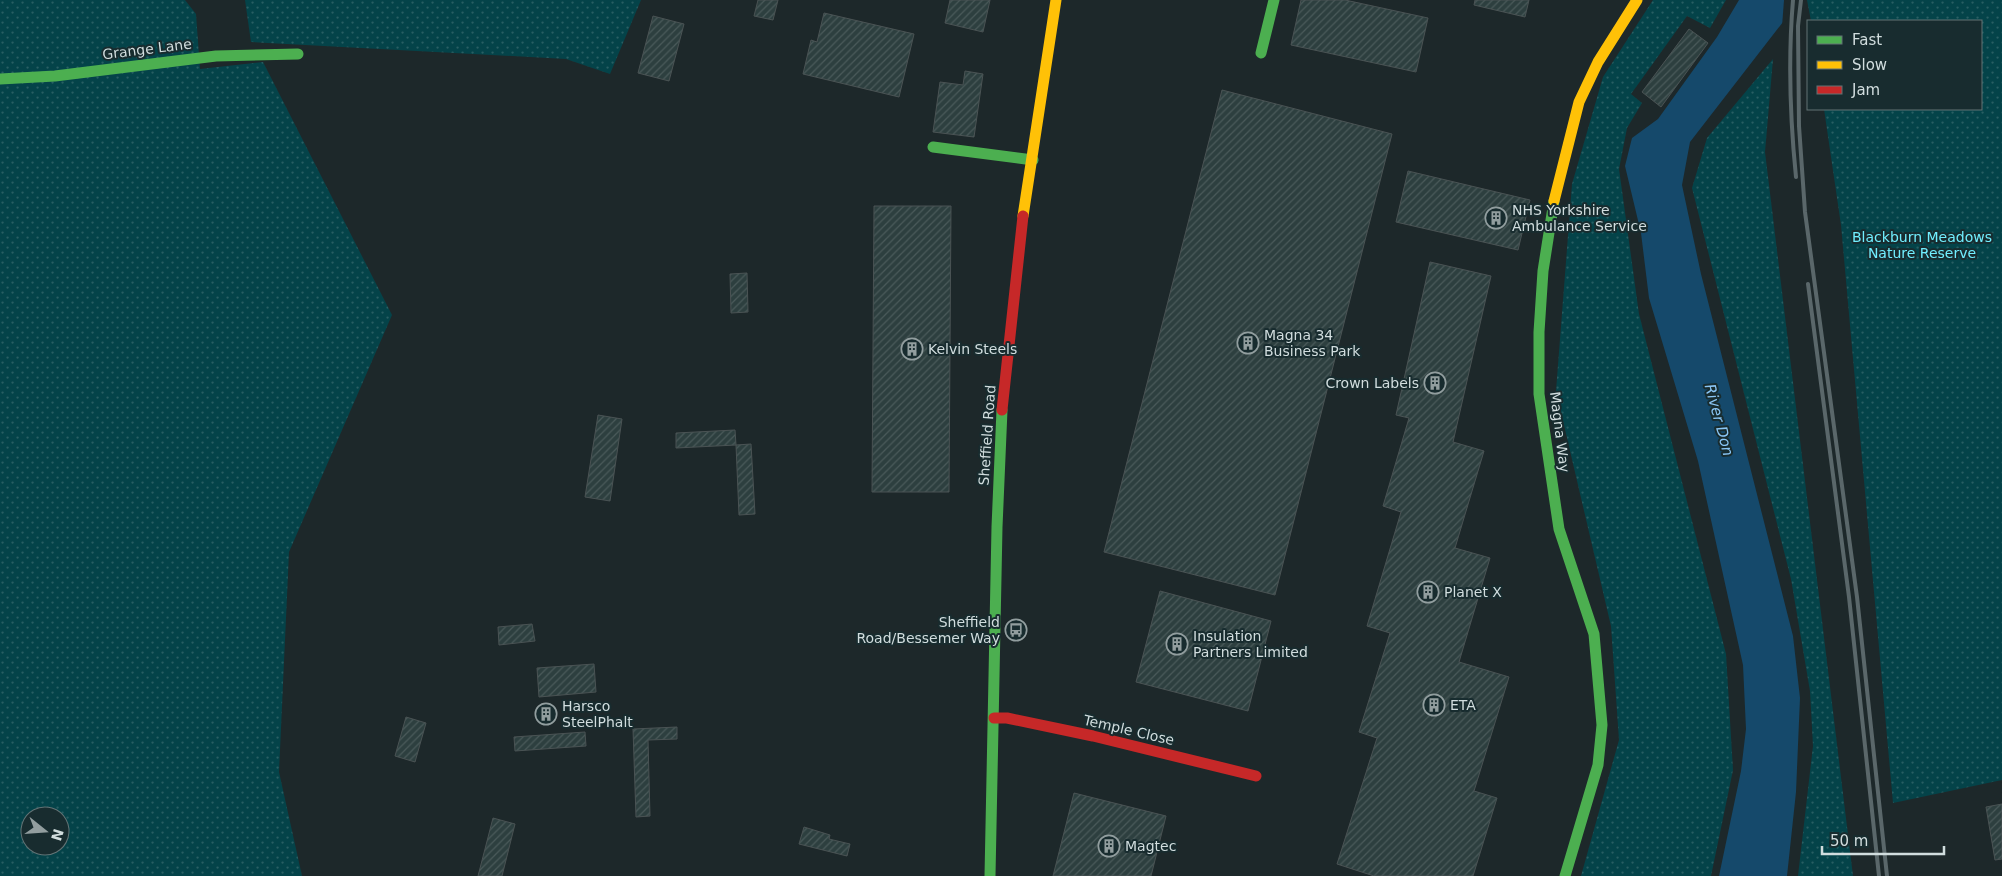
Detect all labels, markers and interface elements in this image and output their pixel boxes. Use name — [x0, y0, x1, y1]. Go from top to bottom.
legend — [1807, 20, 1982, 110]
text: Fast — [1852, 31, 1882, 49]
street label: Grange Lane — [101, 36, 193, 62]
text: Slow — [1852, 56, 1887, 74]
text: Jam — [1851, 81, 1880, 99]
place label: NHS Yorkshire Ambulance Service — [1512, 202, 1647, 234]
building icon: NHS Yorkshire Ambulance Service — [1484, 206, 1508, 230]
park label: Blackburn Meadows Nature Reserve — [1852, 229, 1992, 261]
place label: Magna 34 Business Park — [1264, 327, 1361, 359]
building icon: Magna 34 Business Park — [1236, 331, 1260, 355]
building icon: Kelvin Steels — [900, 337, 924, 361]
place label: Kelvin Steels — [928, 341, 1017, 357]
building icon: Crown Labels — [1423, 371, 1447, 395]
place label: Crown Labels — [1325, 375, 1419, 391]
water label: River Don — [1701, 382, 1737, 458]
street label: Sheffield Road — [976, 384, 998, 486]
street label: Magna Way — [1547, 391, 1573, 473]
building icon: Planet X — [1416, 580, 1440, 604]
place label: Planet X — [1444, 584, 1502, 600]
place label: Sheffield Road/Bessemer Way — [856, 614, 1000, 646]
bus stop icon: Sheffield Road/Bessemer Way — [1004, 618, 1028, 642]
place label: Insulation Partners Limited — [1193, 628, 1308, 660]
building icon: Insulation Partners Limited — [1165, 632, 1189, 656]
building icon: ETA — [1422, 693, 1446, 717]
place label: ETA — [1450, 697, 1476, 713]
place label: Harsco SteelPhalt — [562, 698, 633, 730]
building icon: Harsco SteelPhalt — [534, 702, 558, 726]
street label: Temple Close — [1081, 712, 1176, 748]
north arrow — [20, 806, 70, 856]
scale bar — [1822, 824, 1944, 856]
text: N — [48, 827, 67, 843]
text: 50 m — [1830, 832, 1868, 850]
building icon: Magtec — [1097, 834, 1121, 858]
place label: Magtec — [1125, 838, 1176, 854]

